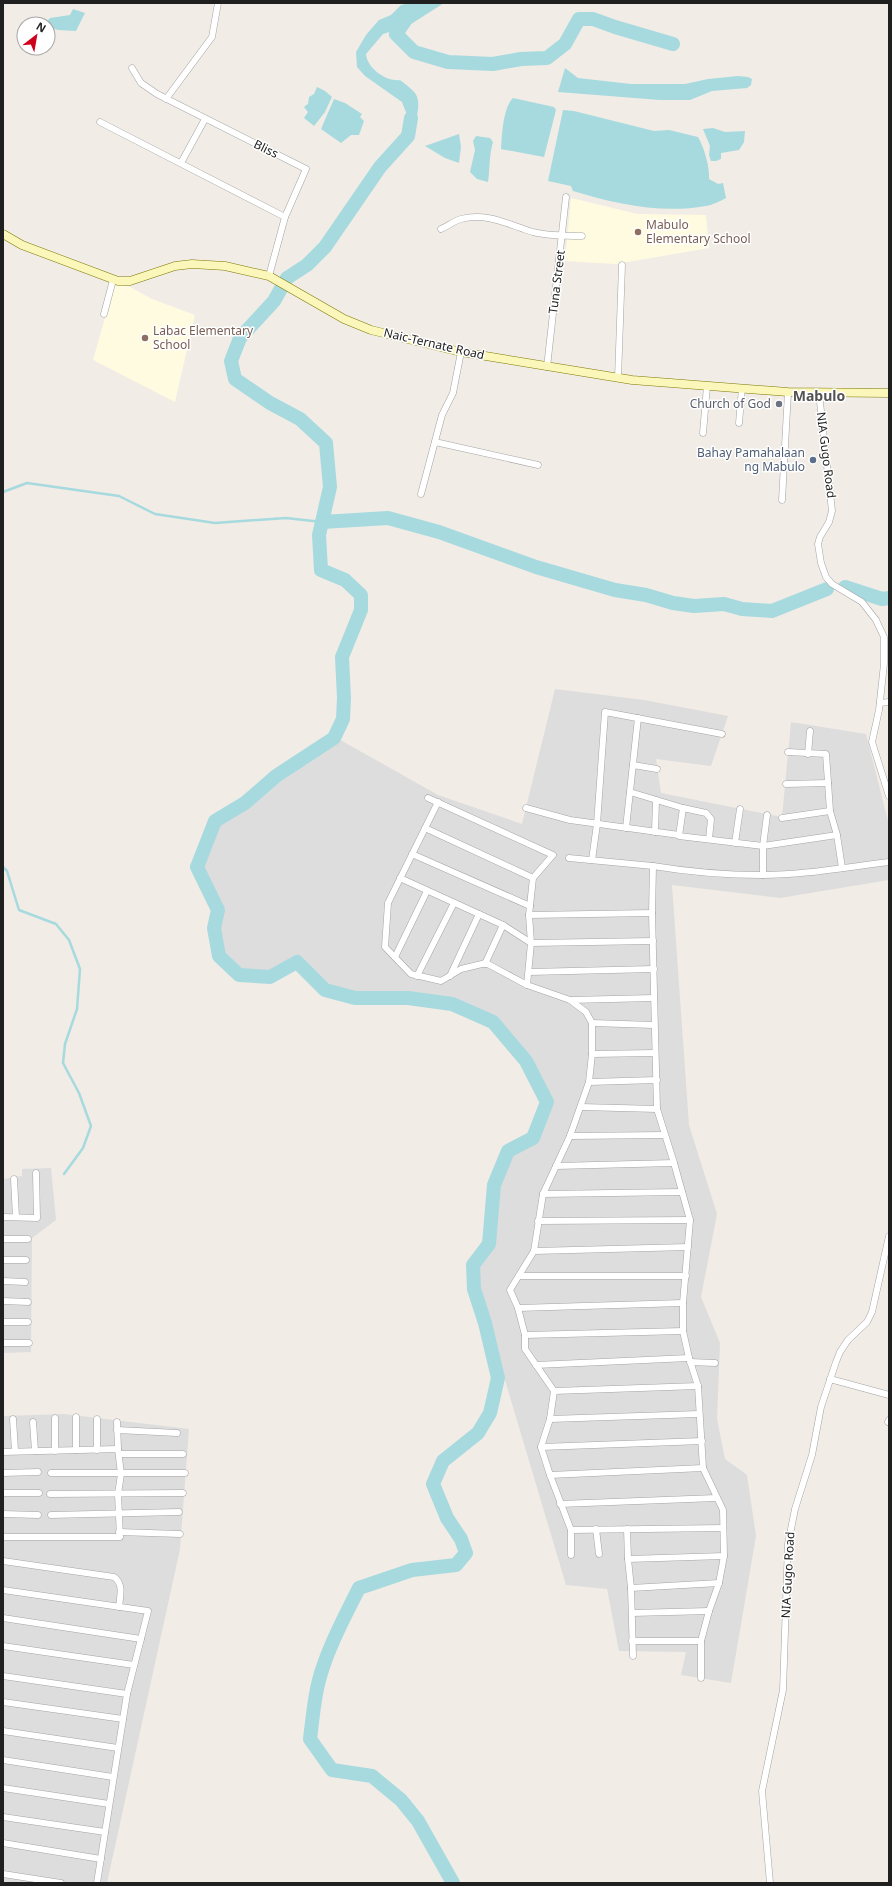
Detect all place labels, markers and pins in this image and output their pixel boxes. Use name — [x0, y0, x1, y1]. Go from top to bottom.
place label: Mabulo Elementary School — [646, 216, 751, 247]
marker: Mabulo Elementary School — [633, 227, 643, 237]
place label: Labac Elementary School — [153, 322, 254, 353]
marker: Labac Elementary School — [140, 333, 150, 343]
place label: Church of God — [690, 395, 771, 412]
marker: Church of God — [774, 399, 784, 409]
place label: Bahay Pamahalaan ng Mabulo — [697, 444, 805, 475]
marker: Bahay Pamahalaan ng Mabulo — [808, 455, 818, 465]

